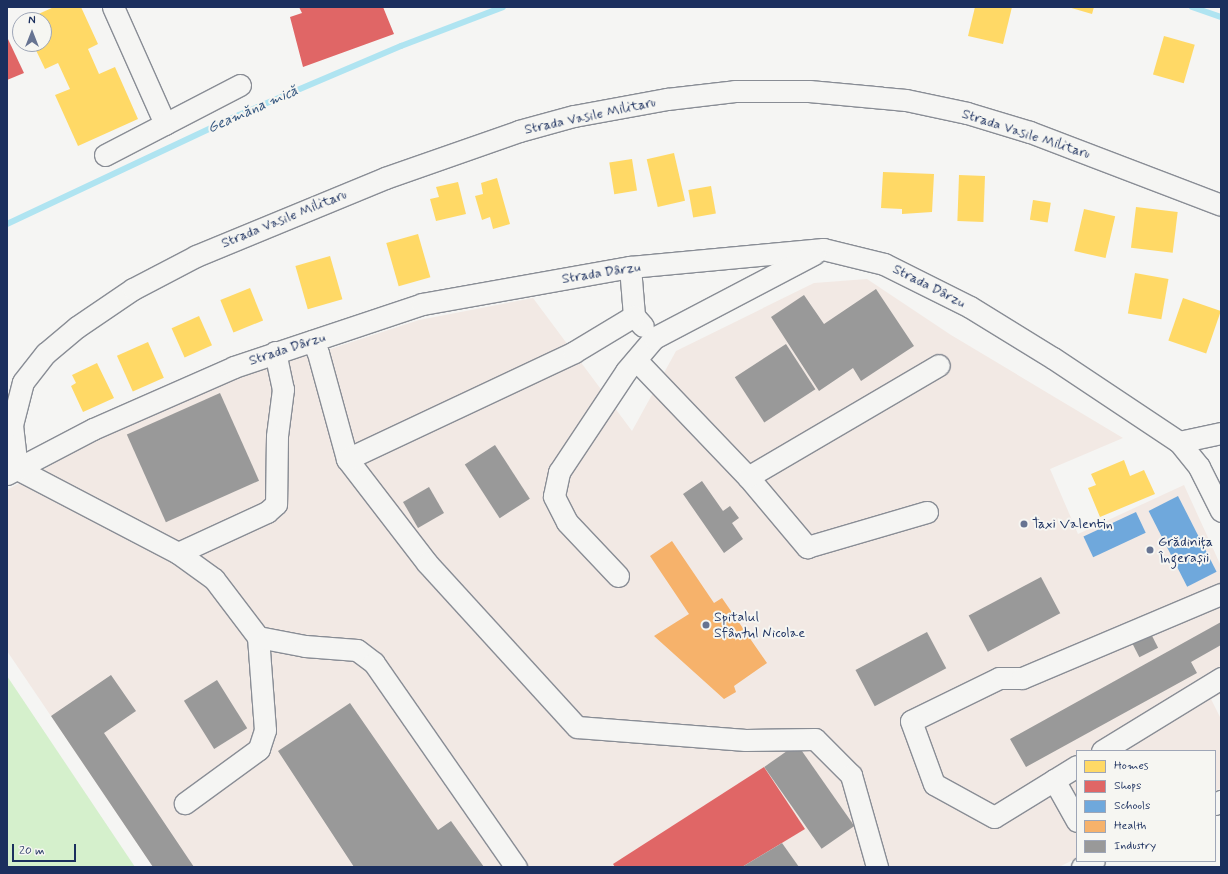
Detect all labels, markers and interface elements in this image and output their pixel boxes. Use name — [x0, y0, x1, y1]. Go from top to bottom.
north arrow — [12, 12, 52, 52]
text: N — [28, 14, 36, 28]
water label: Geamăna mică — [206, 82, 300, 138]
street label: Strada Vasile Militaru — [524, 94, 656, 138]
street label: Strada Vasile Militaru — [961, 106, 1091, 162]
street label: Strada Vasile Militaru — [220, 187, 348, 251]
street label: Strada Dârzu — [560, 258, 642, 288]
street label: Strada Dârzu — [890, 260, 968, 312]
street label: Strada Dârzu — [246, 329, 328, 369]
place label: Taxi Valentin — [1032, 516, 1112, 532]
marker: Taxi Valentin — [1019, 519, 1029, 529]
place label: Grădinița Îngerașii — [1158, 534, 1213, 566]
marker: Grădinița Îngerașii — [1145, 545, 1155, 555]
place label: Spitalul Sfântul Nicolae — [714, 609, 805, 642]
marker: Spitalul Sfântul Nicolae — [701, 620, 711, 630]
legend — [1076, 750, 1216, 862]
text: Homes — [1114, 758, 1149, 774]
text: Shops — [1114, 778, 1141, 794]
text: Schools — [1114, 798, 1150, 814]
text: Health — [1114, 818, 1146, 834]
scale bar — [14, 836, 78, 862]
text: Industry — [1114, 838, 1156, 854]
text: 20 m — [19, 843, 45, 859]

